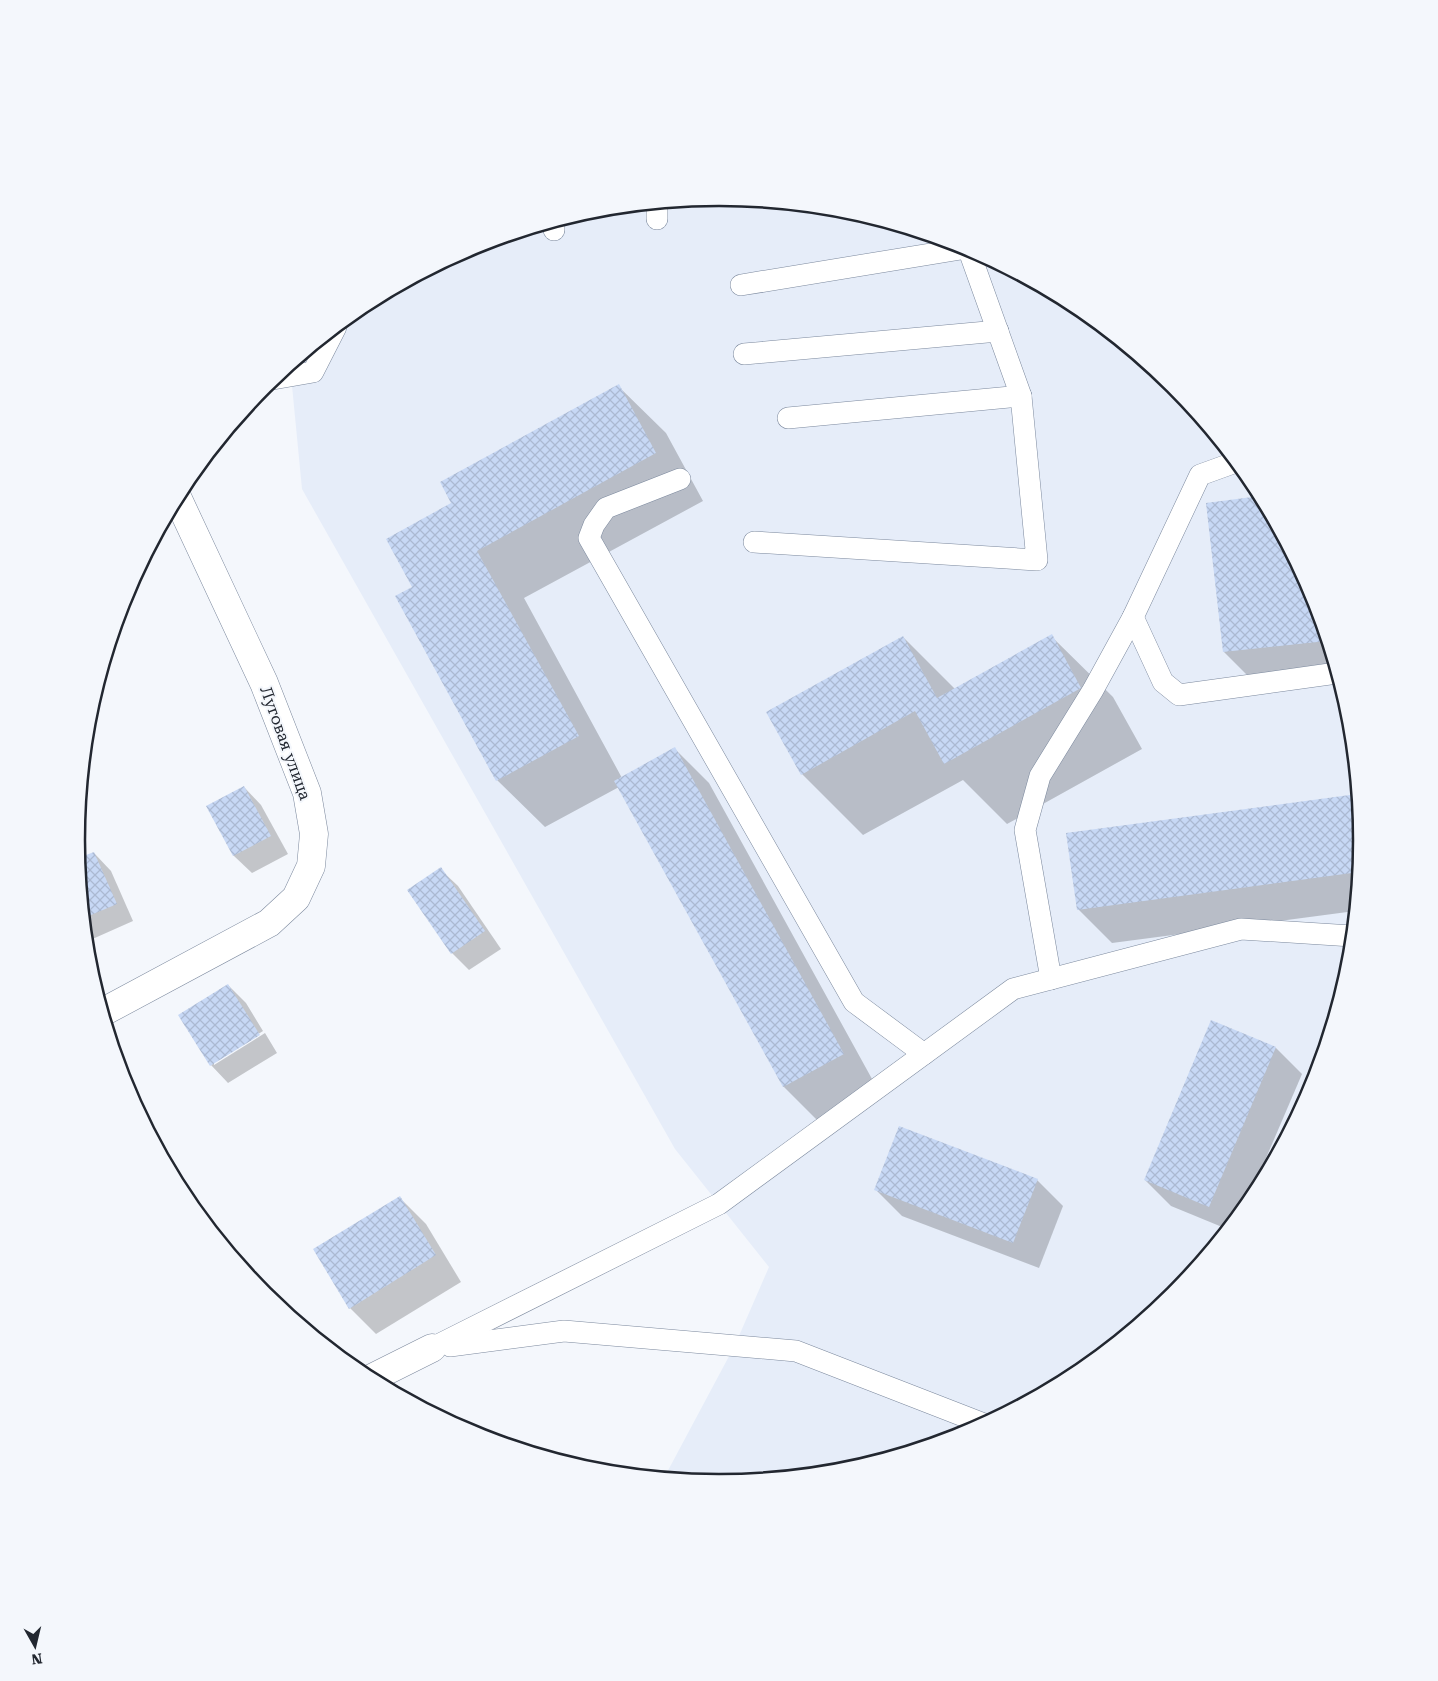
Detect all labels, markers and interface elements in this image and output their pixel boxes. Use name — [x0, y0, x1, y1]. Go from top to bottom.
street label: Луговая улица — [256, 684, 315, 803]
north arrow — [10, 1621, 60, 1671]
text: N — [30, 1650, 43, 1668]

